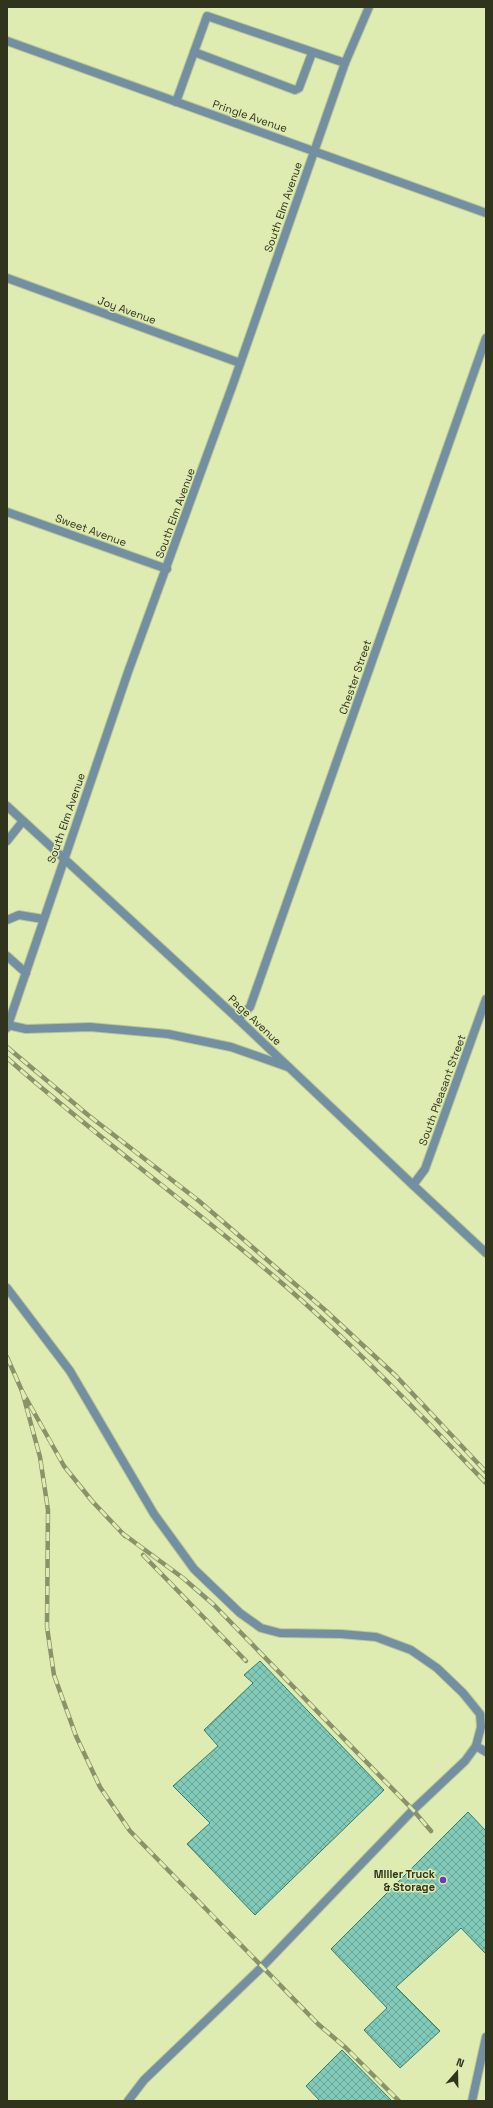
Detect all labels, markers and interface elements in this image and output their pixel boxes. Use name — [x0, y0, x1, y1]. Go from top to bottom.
street label: Pringle Avenue — [211, 97, 289, 135]
street label: South Elm Avenue — [261, 160, 305, 254]
street label: Joy Avenue — [96, 293, 158, 327]
street label: South Elm Avenue — [152, 466, 198, 560]
street label: Sweet Avenue — [53, 511, 129, 549]
street label: Chester Street — [336, 638, 374, 716]
street label: South Elm Avenue — [44, 771, 88, 865]
street label: Page Avenue — [225, 992, 285, 1048]
street label: South Pleasant Street — [415, 1033, 469, 1147]
place label: Miller Truck & Storage — [374, 1867, 436, 1894]
marker: Miller Truck & Storage — [438, 1875, 448, 1885]
north arrow — [437, 2052, 477, 2092]
text: N — [455, 2055, 466, 2070]

